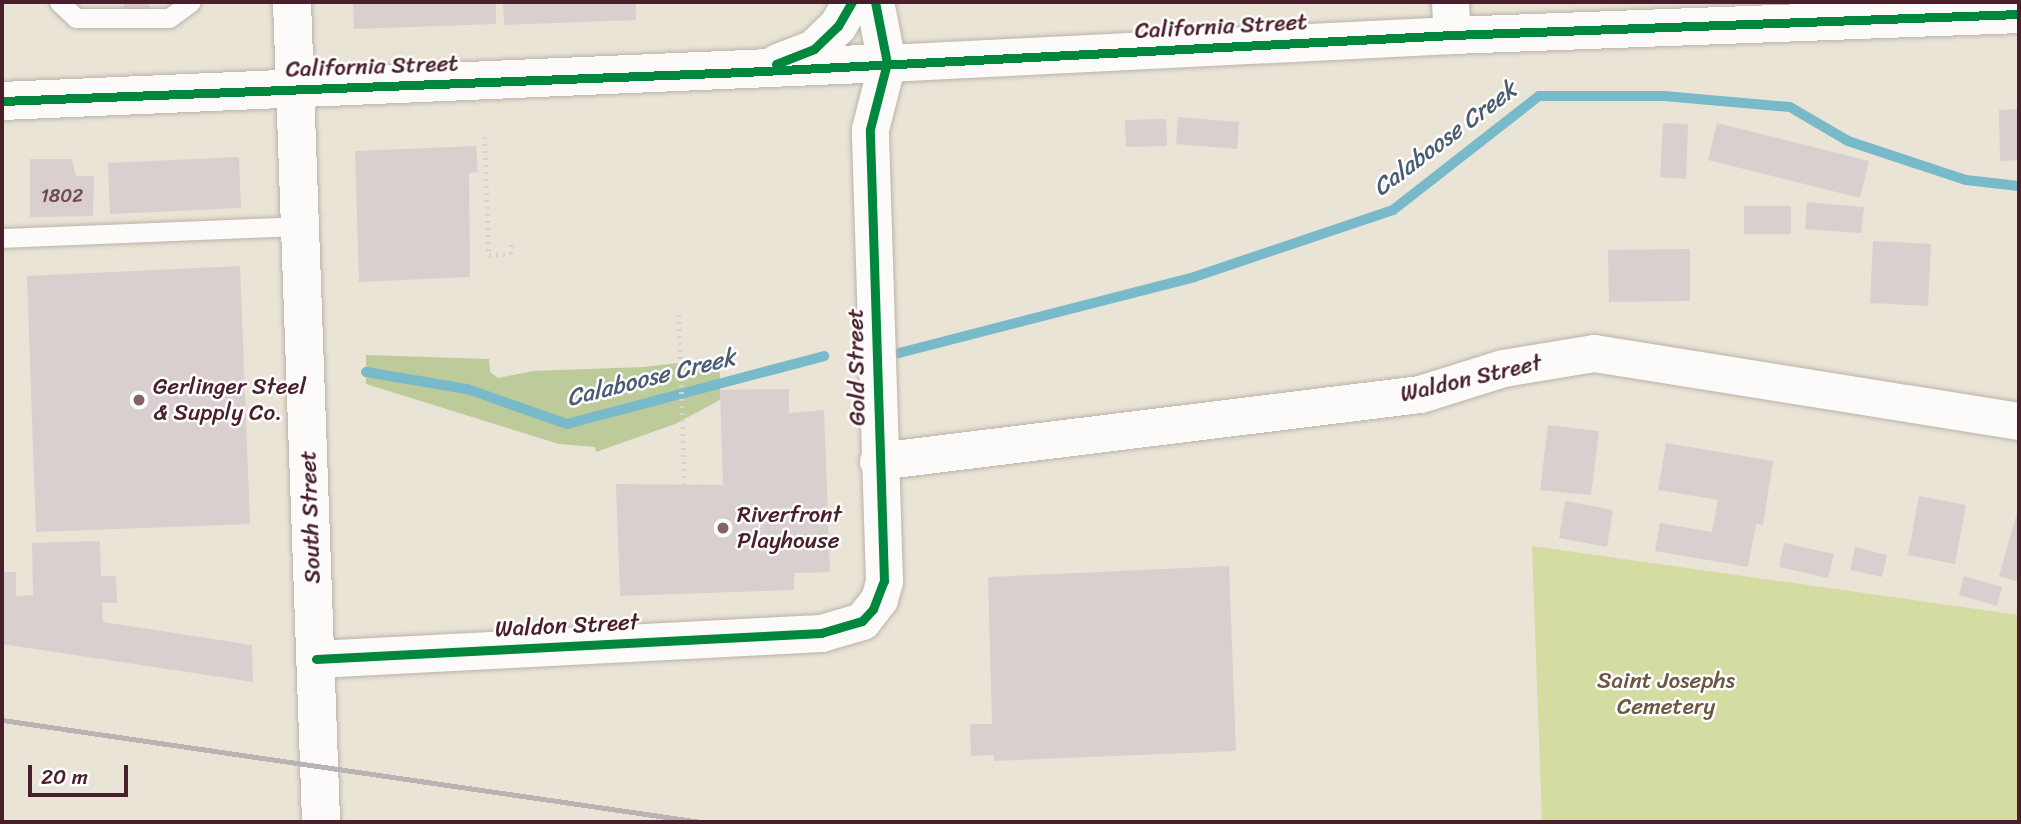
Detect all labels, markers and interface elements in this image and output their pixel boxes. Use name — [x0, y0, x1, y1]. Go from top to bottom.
street label: California Street — [1134, 9, 1308, 45]
street label: California Street — [285, 50, 459, 84]
water label: Calaboose Creek — [1367, 75, 1523, 203]
house number: 1802 — [41, 185, 83, 207]
street label: Gold Street — [842, 308, 872, 426]
water label: Calaboose Creek — [563, 343, 739, 413]
street label: Waldon Street — [1397, 349, 1545, 409]
place label: Gerlinger Steel & Supply Co. — [153, 373, 307, 427]
marker: Gerlinger Steel & Supply Co. — [131, 392, 147, 408]
street label: South Street — [295, 450, 327, 584]
place label: Riverfront Playhouse — [737, 501, 842, 555]
marker: Riverfront Playhouse — [715, 520, 731, 536]
street label: Waldon Street — [494, 608, 640, 644]
park label: Saint Josephs Cemetery — [1596, 667, 1736, 721]
scale bar — [32, 750, 131, 794]
text: 20 m — [41, 758, 88, 796]

